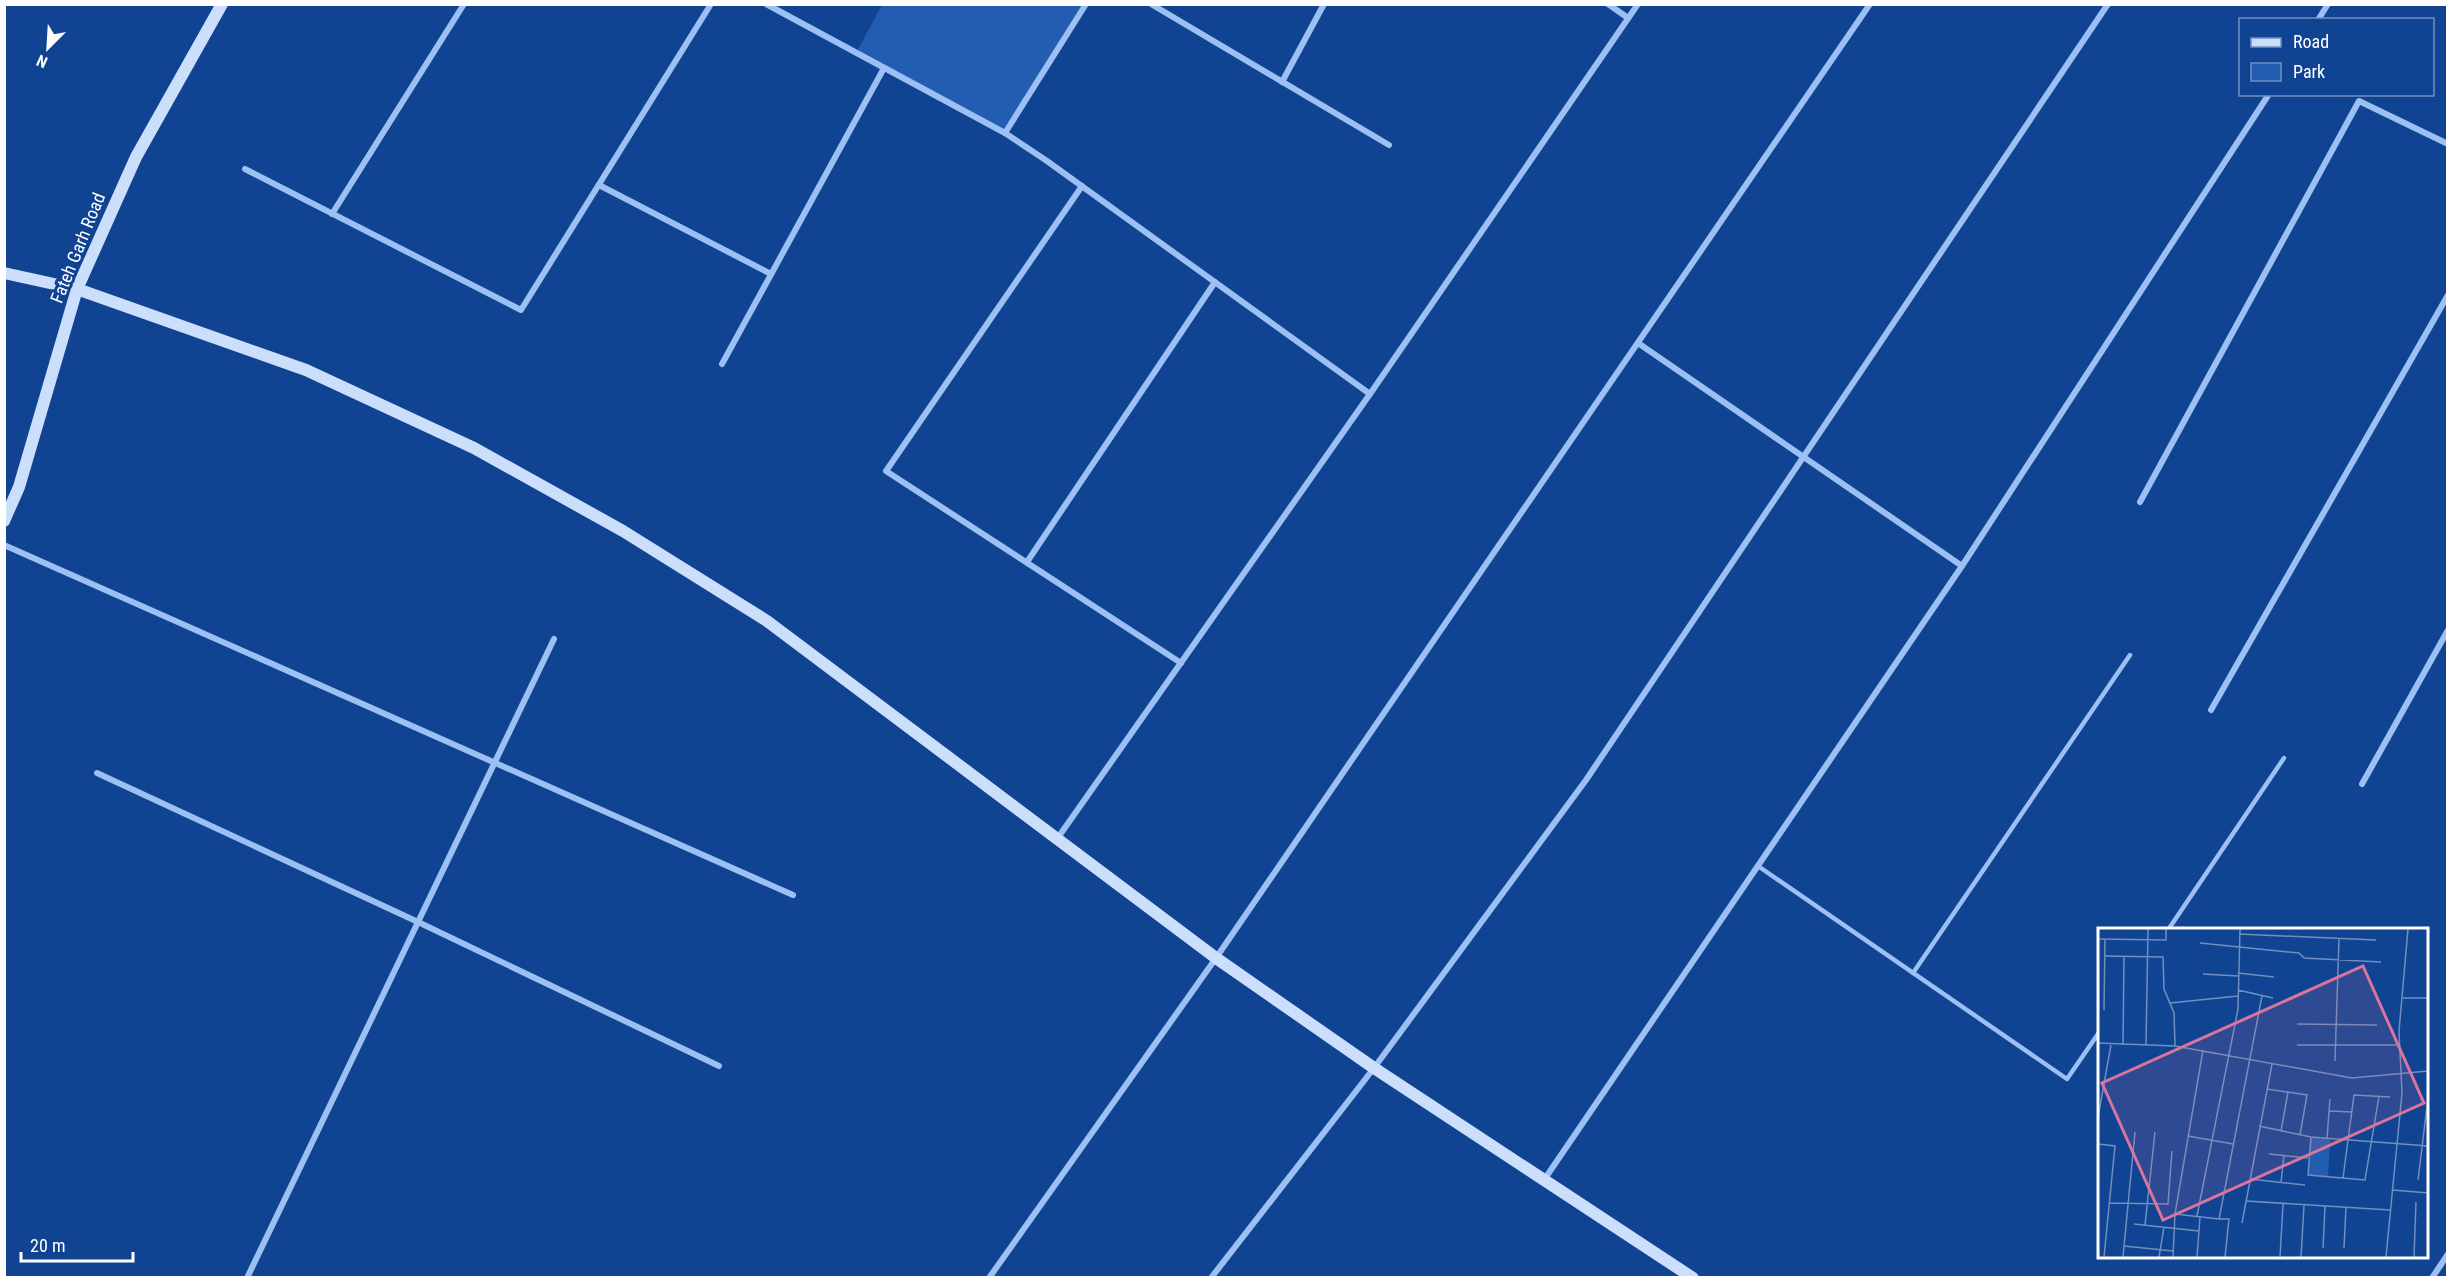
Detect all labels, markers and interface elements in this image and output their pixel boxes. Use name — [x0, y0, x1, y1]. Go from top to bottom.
north arrow — [18, 18, 78, 78]
legend — [2239, 18, 2434, 96]
text: Road — [2293, 31, 2329, 52]
text: N — [34, 51, 50, 72]
text: Park — [2293, 61, 2325, 82]
street label: Fateh Garh Road — [46, 190, 109, 306]
inset map — [2098, 928, 2428, 1258]
scale bar — [21, 1225, 134, 1263]
text: 20 m — [30, 1235, 65, 1256]

